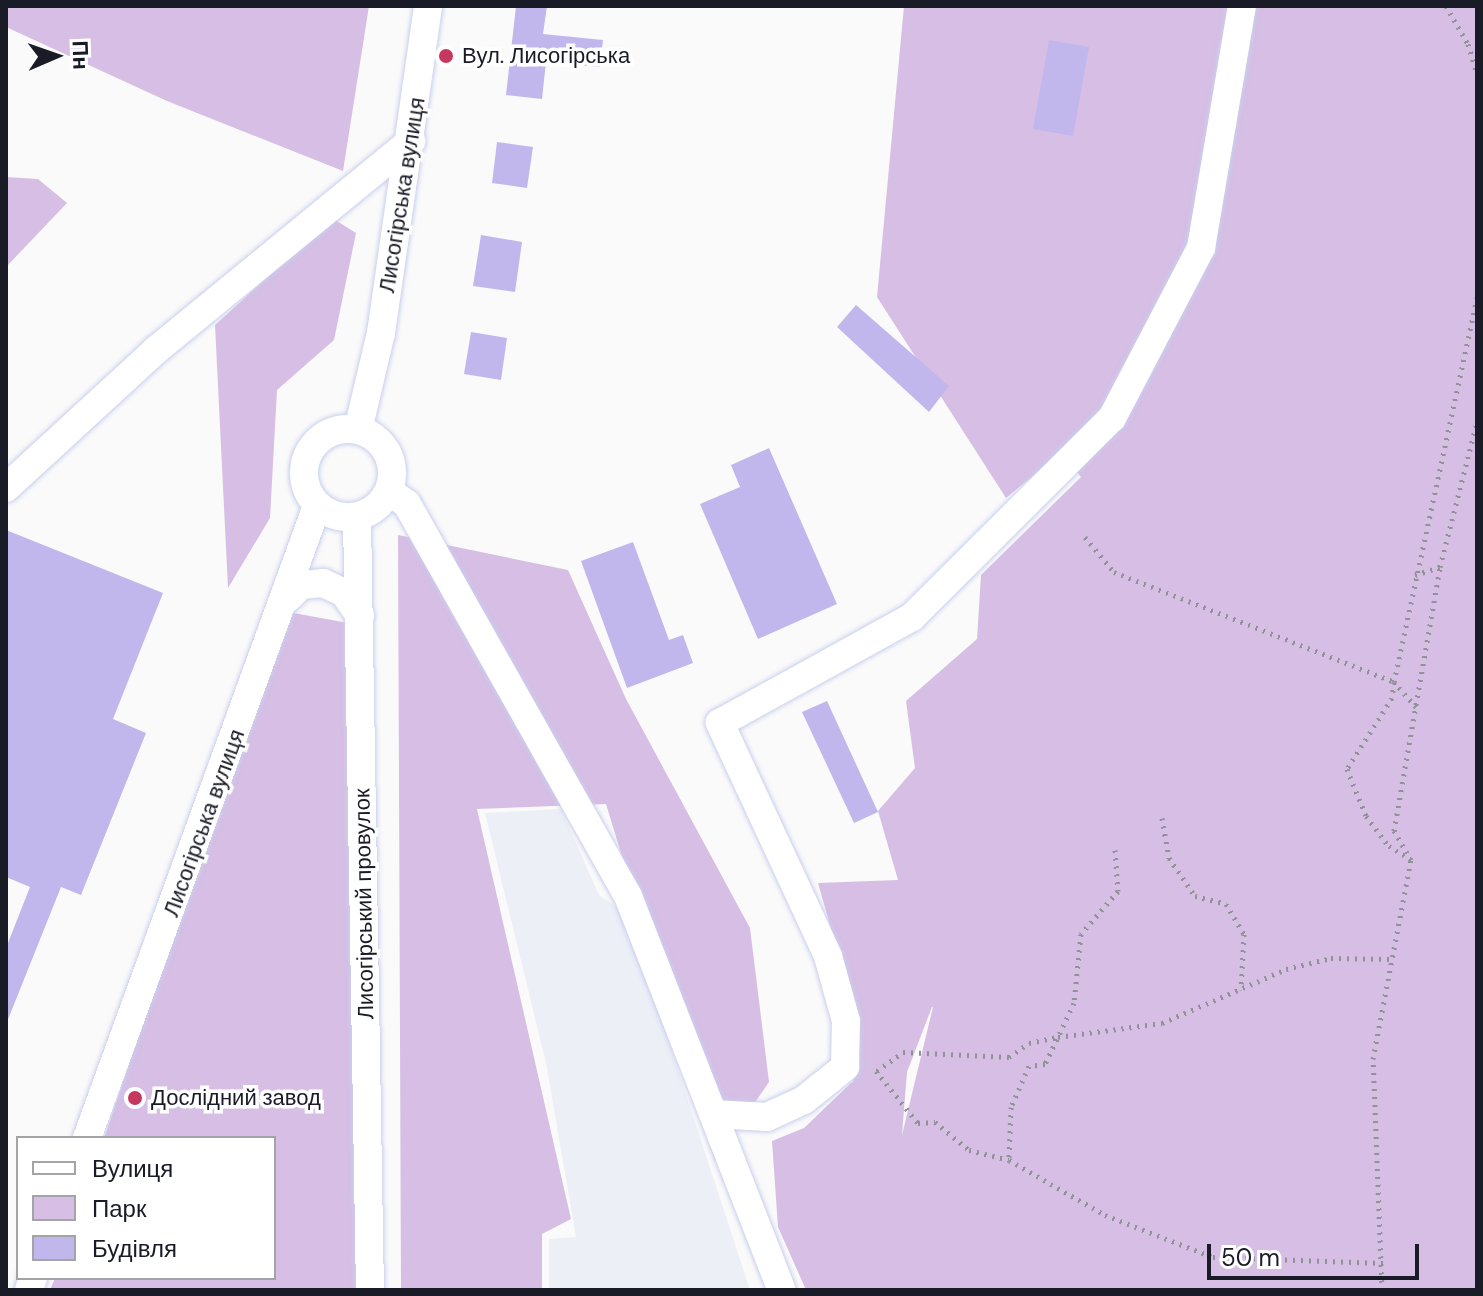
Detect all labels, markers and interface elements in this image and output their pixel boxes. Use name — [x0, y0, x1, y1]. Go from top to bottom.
north arrow — [16, 16, 96, 96]
text: Пн — [65, 40, 95, 70]
place label: Вул. Лисогірська — [462, 43, 630, 69]
marker: Вул. Лисогірська — [437, 47, 455, 65]
street label: Лисогірська вулиця — [374, 95, 430, 295]
street label: Лисогірська вулиця — [158, 726, 250, 920]
street label: Лисогірський провулок — [349, 788, 379, 1020]
place label: Дослідний завод — [151, 1085, 321, 1111]
marker: Дослідний завод — [126, 1089, 144, 1107]
legend — [16, 1136, 276, 1280]
text: Вулиця — [92, 1153, 173, 1184]
text: Парк — [92, 1193, 146, 1224]
scale bar — [1211, 1228, 1423, 1278]
text: Будівля — [92, 1233, 177, 1264]
text: 50 m — [1221, 1242, 1280, 1273]

